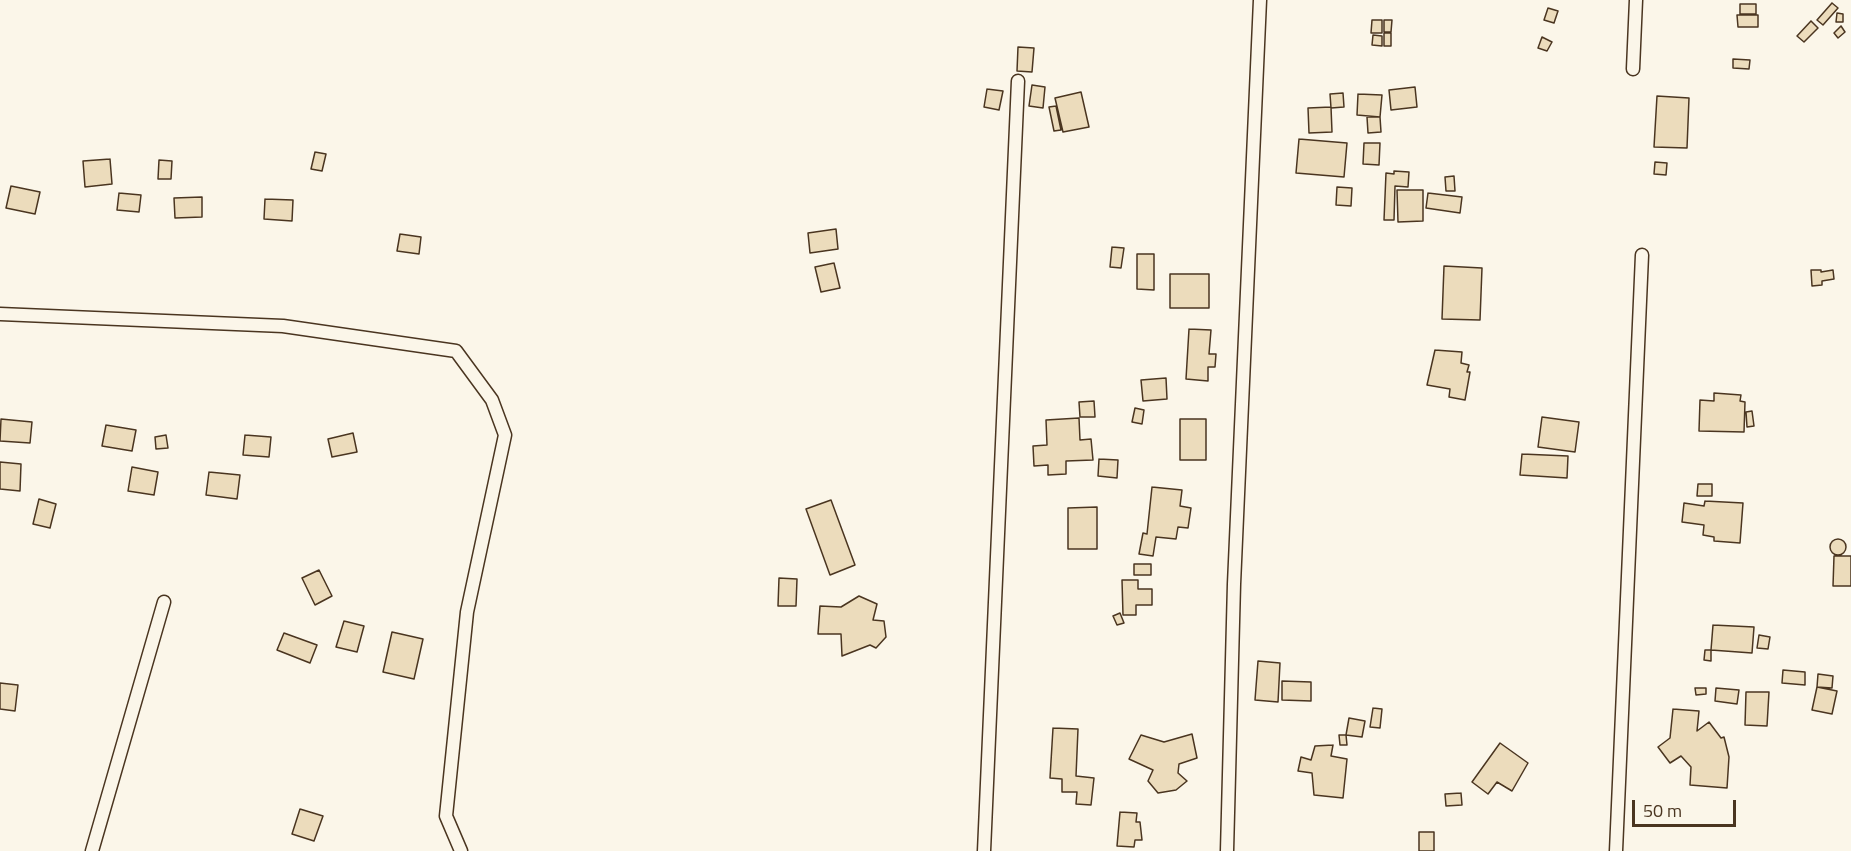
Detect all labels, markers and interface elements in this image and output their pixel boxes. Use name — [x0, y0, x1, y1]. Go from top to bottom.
scale bar — [1635, 788, 1738, 826]
text: 50 m — [1643, 797, 1682, 824]

